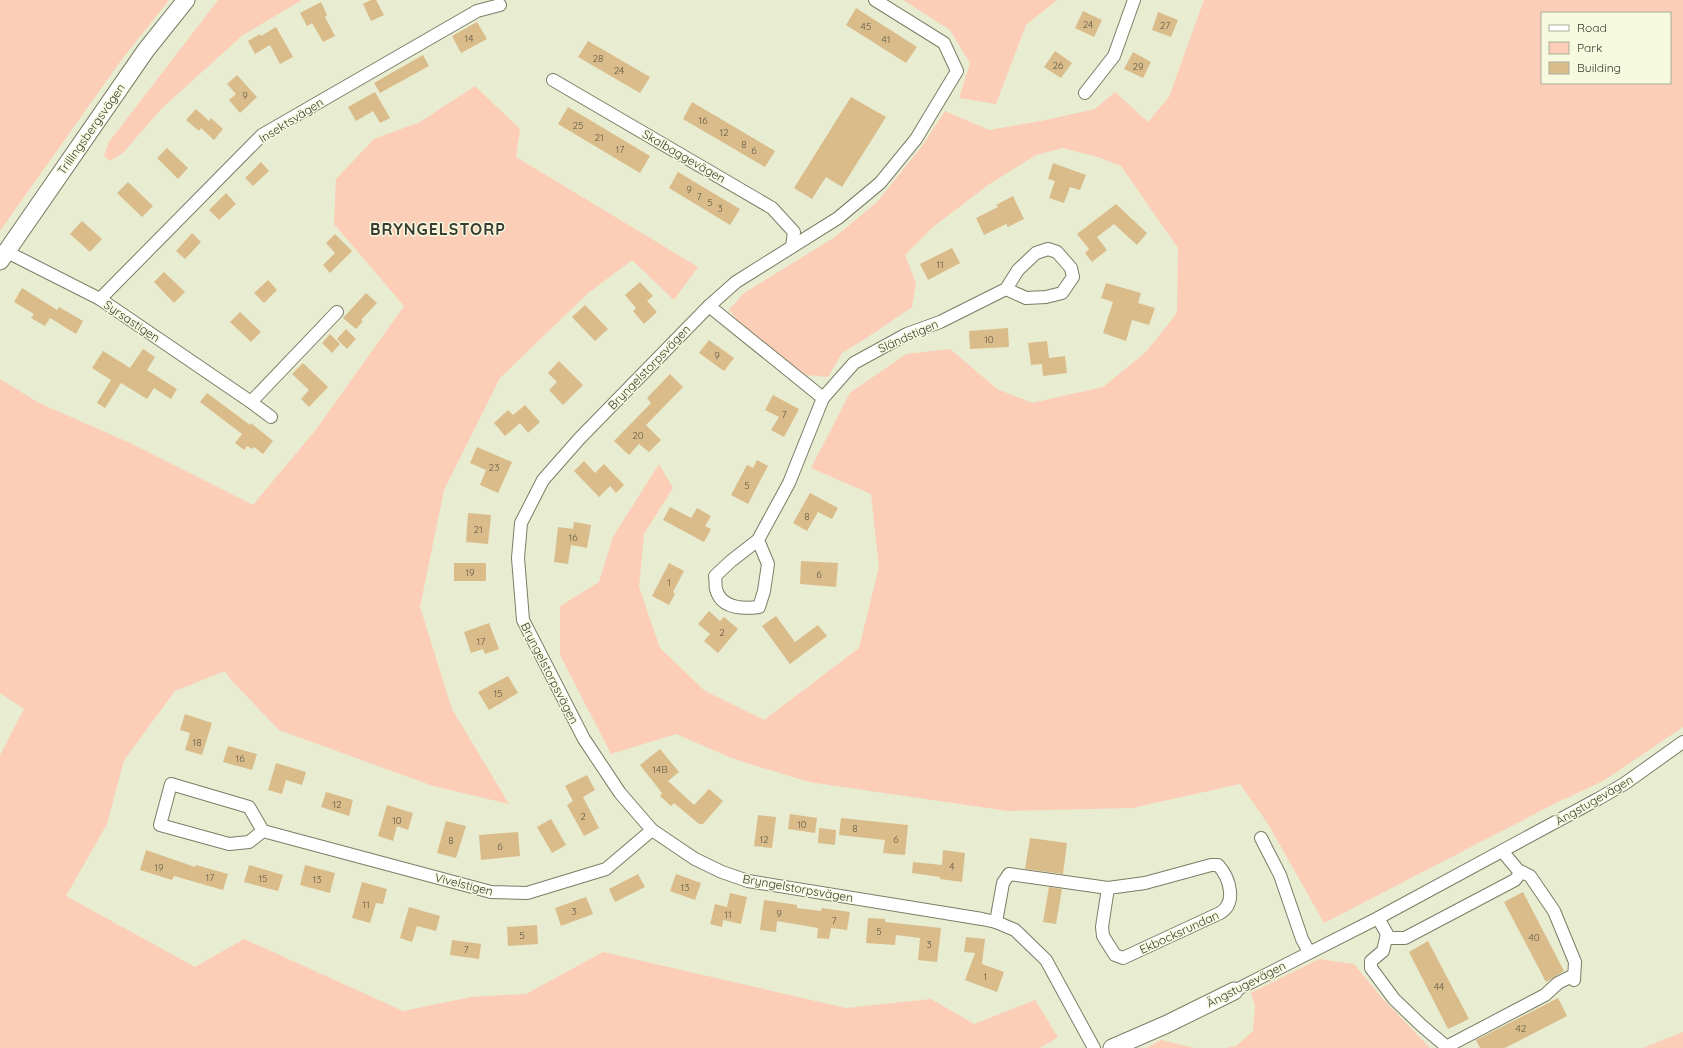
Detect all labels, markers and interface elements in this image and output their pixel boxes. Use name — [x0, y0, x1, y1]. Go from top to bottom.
legend — [1541, 12, 1671, 84]
house number: 24 — [1083, 18, 1093, 31]
house number: 27 — [1160, 19, 1170, 32]
house number: 45 — [861, 20, 871, 33]
text: Road — [1577, 20, 1607, 35]
house number: 14 — [465, 32, 473, 45]
house number: 41 — [882, 33, 890, 46]
text: Park — [1577, 40, 1602, 55]
house number: 28 — [593, 52, 603, 65]
house number: 26 — [1053, 59, 1064, 72]
house number: 29 — [1132, 60, 1144, 73]
text: Building — [1577, 60, 1621, 75]
house number: 24 — [614, 64, 624, 77]
street label: Trillingsbergsvägen — [54, 81, 128, 177]
house number: 9 — [242, 89, 248, 102]
street label: Insektsvägen — [256, 94, 326, 146]
house number: 16 — [698, 114, 708, 127]
house number: 25 — [573, 119, 584, 132]
street label: Skalbaggevägen — [640, 126, 728, 186]
house number: 12 — [719, 126, 729, 139]
house number: 21 — [594, 131, 604, 144]
house number: 8 — [741, 138, 747, 151]
house number: 17 — [616, 143, 624, 156]
house number: 6 — [751, 144, 757, 157]
house number: 9 — [686, 183, 692, 196]
house number: 7 — [696, 190, 702, 203]
house number: 5 — [707, 196, 713, 209]
house number: 3 — [717, 202, 723, 215]
district label: BRYNGELSTORP — [370, 219, 506, 239]
house number: 11 — [936, 258, 944, 271]
street label: Syrsastigen — [101, 297, 163, 345]
street label: Sländstigen — [876, 316, 940, 356]
street label: Bryngelstorpsvägen — [605, 322, 693, 412]
house number: 10 — [984, 333, 994, 346]
house number: 9 — [714, 349, 720, 362]
house number: 7 — [781, 408, 787, 421]
house number: 20 — [632, 429, 644, 442]
house number: 23 — [489, 461, 499, 474]
house number: 5 — [744, 479, 750, 492]
house number: 8 — [804, 510, 810, 523]
house number: 21 — [473, 523, 483, 536]
house number: 16 — [568, 531, 578, 544]
house number: 19 — [465, 566, 475, 579]
house number: 6 — [816, 568, 822, 581]
house number: 1 — [667, 576, 671, 589]
street label: Bryngelstorpsvägen — [518, 620, 582, 726]
house number: 2 — [719, 626, 725, 639]
house number: 17 — [477, 635, 485, 648]
house number: 15 — [493, 687, 503, 700]
house number: 18 — [192, 736, 202, 749]
house number: 16 — [235, 752, 245, 765]
house number: 14B — [652, 763, 668, 776]
street label: Ängstugevägen — [1553, 772, 1635, 828]
house number: 12 — [332, 798, 342, 811]
house number: 2 — [580, 810, 586, 823]
house number: 10 — [392, 814, 402, 827]
house number: 10 — [797, 818, 807, 831]
house number: 8 — [852, 822, 858, 835]
house number: 12 — [759, 833, 769, 846]
house number: 6 — [893, 833, 899, 846]
house number: 8 — [448, 834, 454, 847]
house number: 6 — [497, 840, 503, 853]
house number: 4 — [949, 860, 955, 873]
house number: 19 — [154, 861, 164, 874]
street label: Vivelstigen — [433, 870, 495, 898]
house number: 17 — [206, 871, 214, 884]
street label: Bryngelstorpsvägen — [742, 871, 854, 905]
house number: 15 — [258, 872, 268, 885]
house number: 13 — [313, 873, 321, 886]
house number: 13 — [681, 881, 689, 894]
house number: 11 — [362, 898, 370, 911]
house number: 3 — [571, 905, 577, 918]
house number: 9 — [776, 907, 782, 920]
street label: Ekbocksrundan — [1137, 907, 1221, 957]
house number: 11 — [724, 908, 732, 921]
house number: 7 — [831, 914, 837, 927]
house number: 5 — [876, 925, 882, 938]
house number: 5 — [519, 929, 525, 942]
house number: 40 — [1528, 931, 1540, 944]
house number: 3 — [926, 938, 932, 951]
house number: 7 — [463, 943, 469, 956]
street label: Ängstugevägen — [1204, 958, 1288, 1010]
house number: 1 — [983, 970, 987, 983]
house number: 44 — [1434, 980, 1444, 993]
house number: 42 — [1516, 1022, 1527, 1035]

